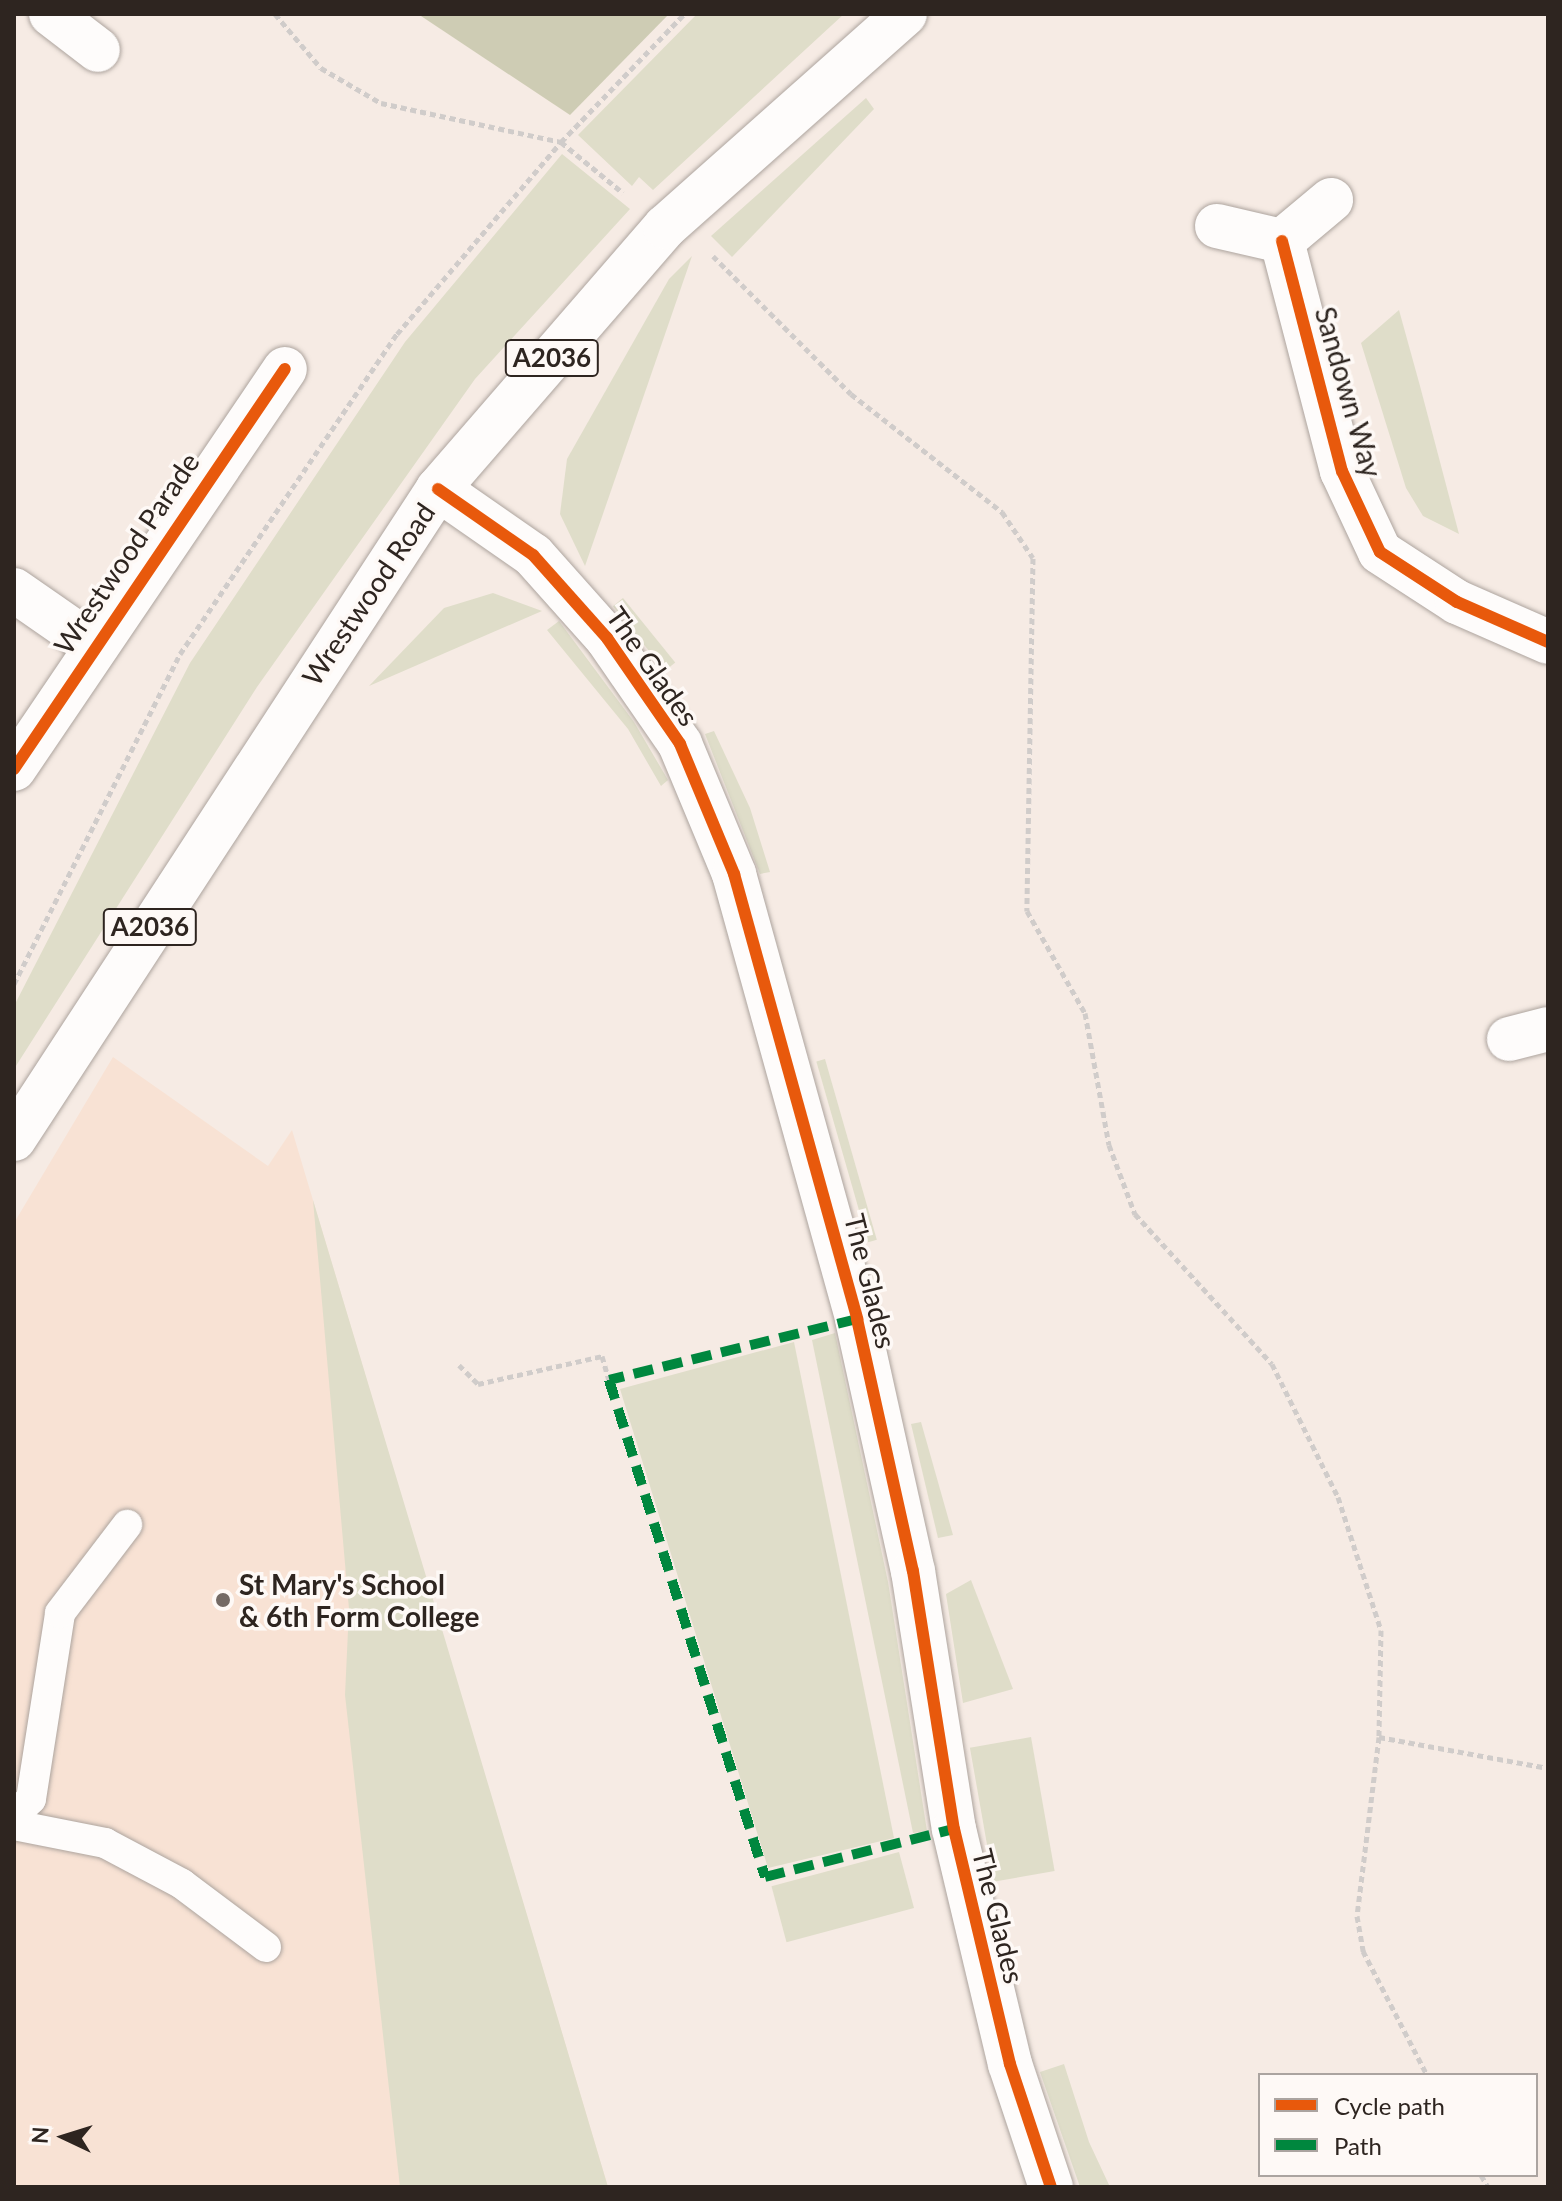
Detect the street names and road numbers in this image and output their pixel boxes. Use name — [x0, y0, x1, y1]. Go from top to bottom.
street label: Sandown Way — [1309, 303, 1389, 481]
road number: A2036 — [504, 336, 600, 380]
street label: Wrestwood Parade — [46, 446, 206, 660]
street label: Wrestwood Road — [295, 496, 441, 692]
street label: The Glades — [600, 600, 706, 732]
road number: A2036 — [102, 905, 198, 949]
street label: The Glades — [838, 1210, 904, 1352]
street label: The Glades — [966, 1845, 1032, 1987]

